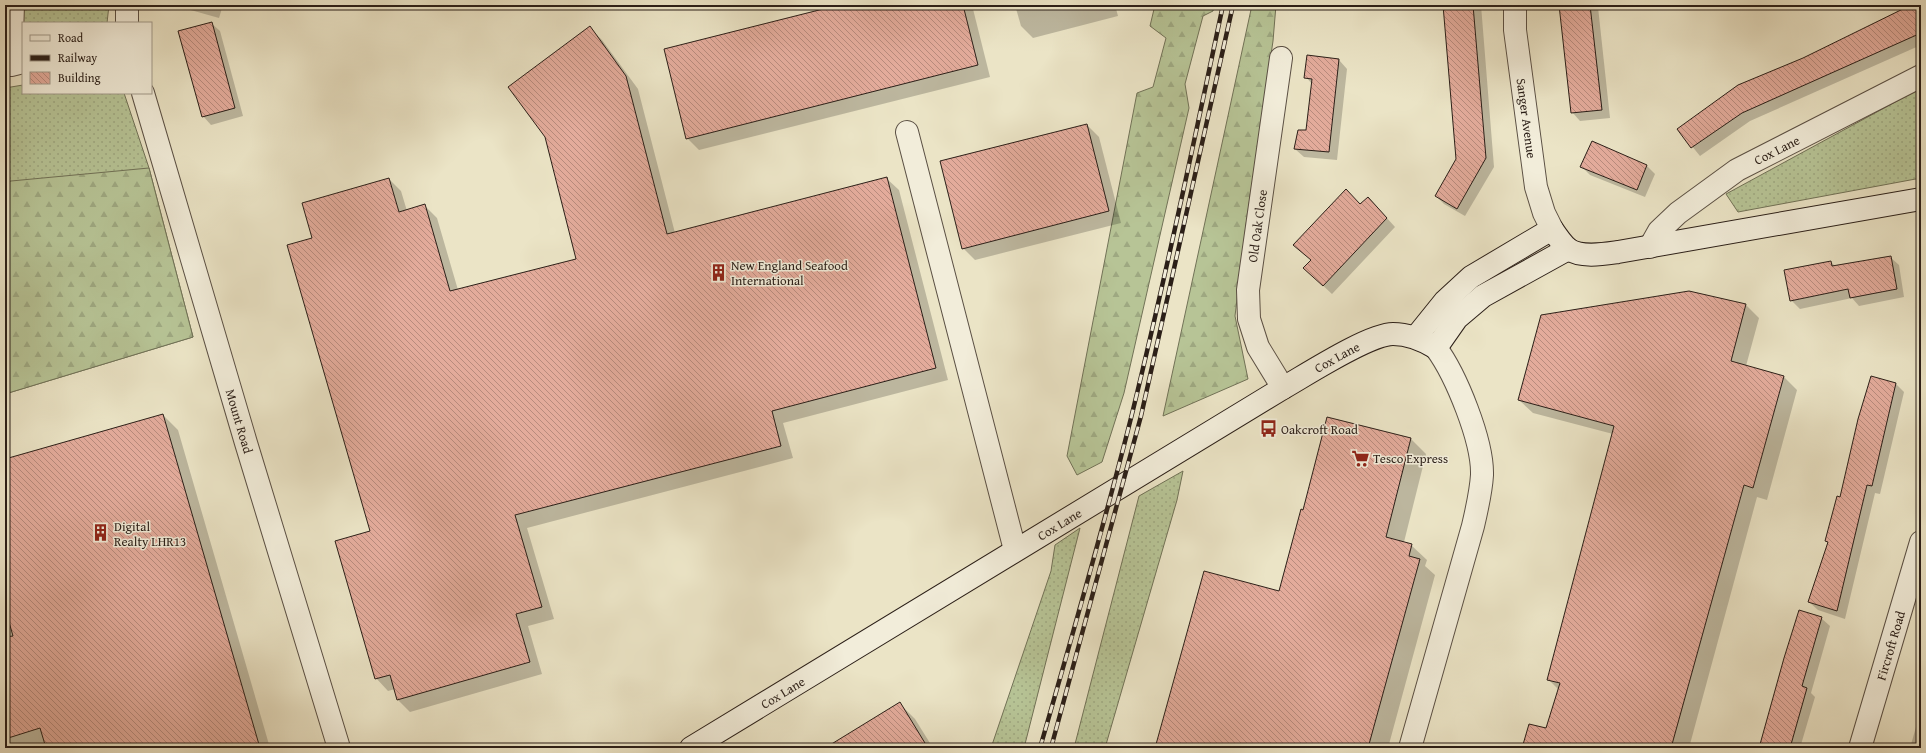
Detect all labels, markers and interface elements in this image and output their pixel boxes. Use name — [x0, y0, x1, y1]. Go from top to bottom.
legend — [22, 22, 152, 94]
text: Road — [58, 29, 84, 46]
text: Railway — [58, 49, 97, 66]
text: Building — [58, 69, 101, 86]
street label: Sanger Avenue — [1512, 77, 1541, 160]
street label: Cox Lane — [1751, 131, 1803, 170]
street label: Old Oak Close — [1243, 188, 1272, 264]
place label: New England Seafood International — [731, 256, 848, 290]
building icon: New England Seafood International — [708, 262, 728, 282]
street label: Cox Lane — [1311, 337, 1363, 377]
street label: Mount Road — [221, 387, 258, 456]
bus stop icon: Oakcroft Road — [1258, 419, 1278, 439]
place label: Oakcroft Road — [1281, 420, 1358, 439]
supermarket icon: Tesco Express — [1350, 448, 1370, 468]
place label: Tesco Express — [1373, 449, 1448, 468]
street label: Cox Lane — [1034, 504, 1085, 545]
place label: Digital Realty LHR13 — [114, 517, 186, 551]
building icon: Digital Realty LHR13 — [91, 523, 111, 543]
street label: Fircroft Road — [1872, 608, 1910, 683]
street label: Cox Lane — [757, 672, 808, 714]

